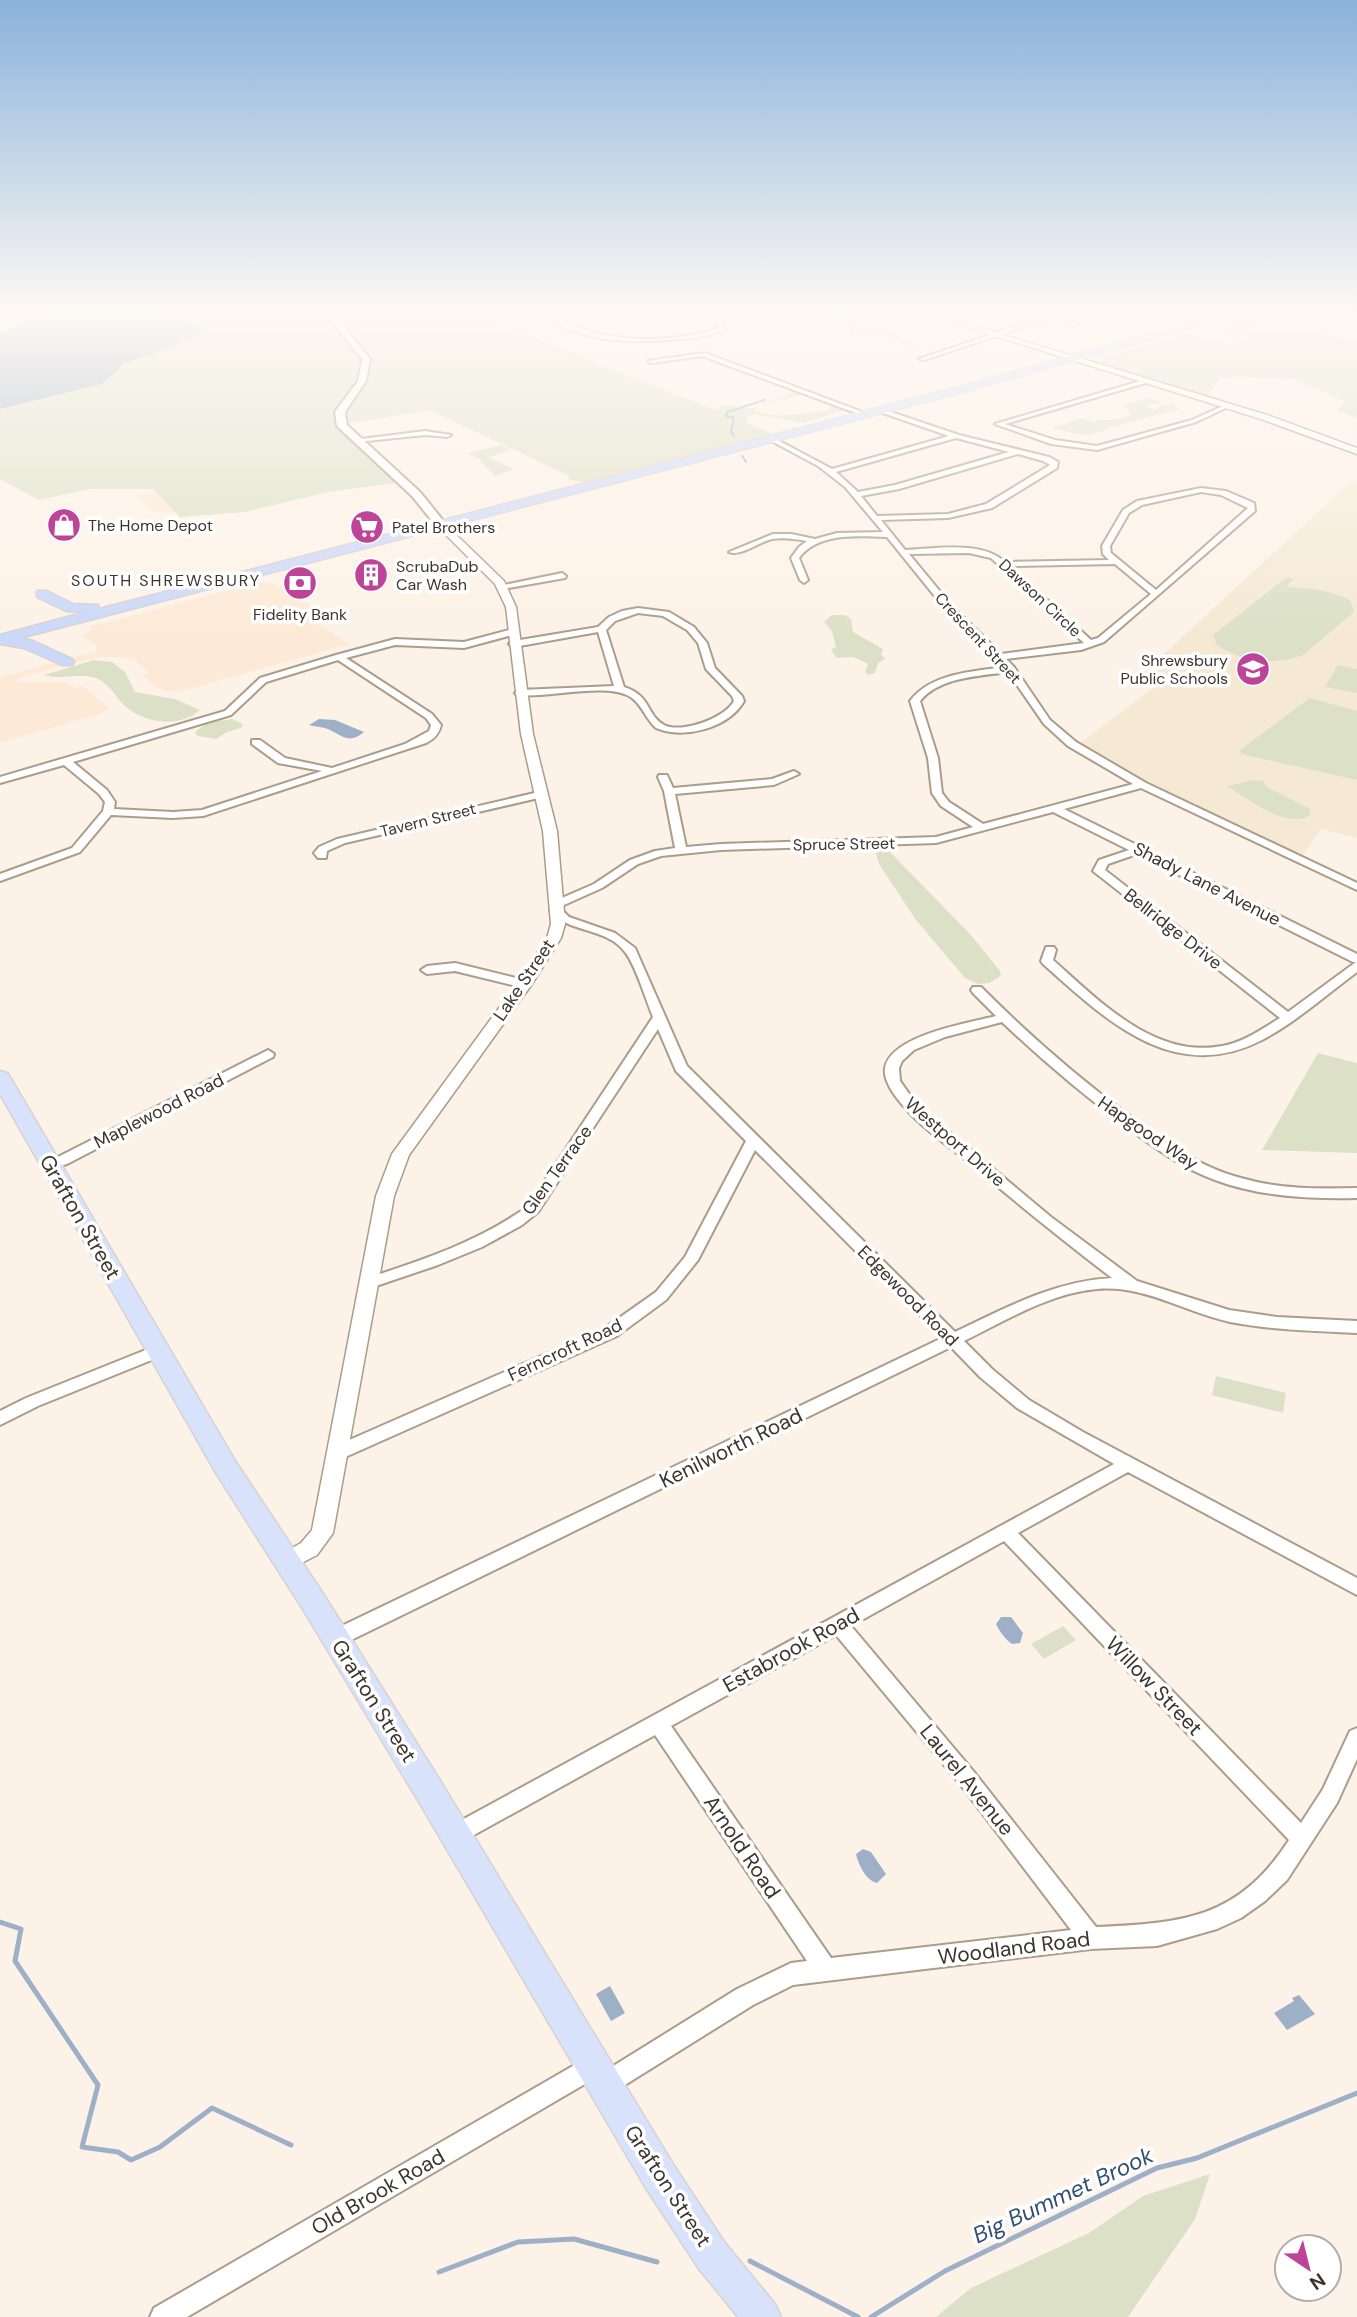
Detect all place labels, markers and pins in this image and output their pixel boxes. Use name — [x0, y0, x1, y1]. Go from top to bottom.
shop icon: The Home Depot — [45, 506, 83, 544]
supermarket icon: Patel Brothers — [348, 508, 386, 546]
place label: The Home Depot — [88, 515, 213, 536]
place label: Patel Brothers — [392, 517, 495, 538]
building icon: ScrubaDub Car Wash — [352, 556, 390, 594]
place label: ScrubaDub Car Wash — [396, 556, 478, 595]
bank icon: Fidelity Bank — [281, 564, 319, 602]
place label: Fidelity Bank — [253, 604, 347, 625]
place label: Shrewsbury Public Schools — [1121, 650, 1228, 689]
school or university icon: Shrewsbury Public Schools — [1234, 650, 1272, 688]

